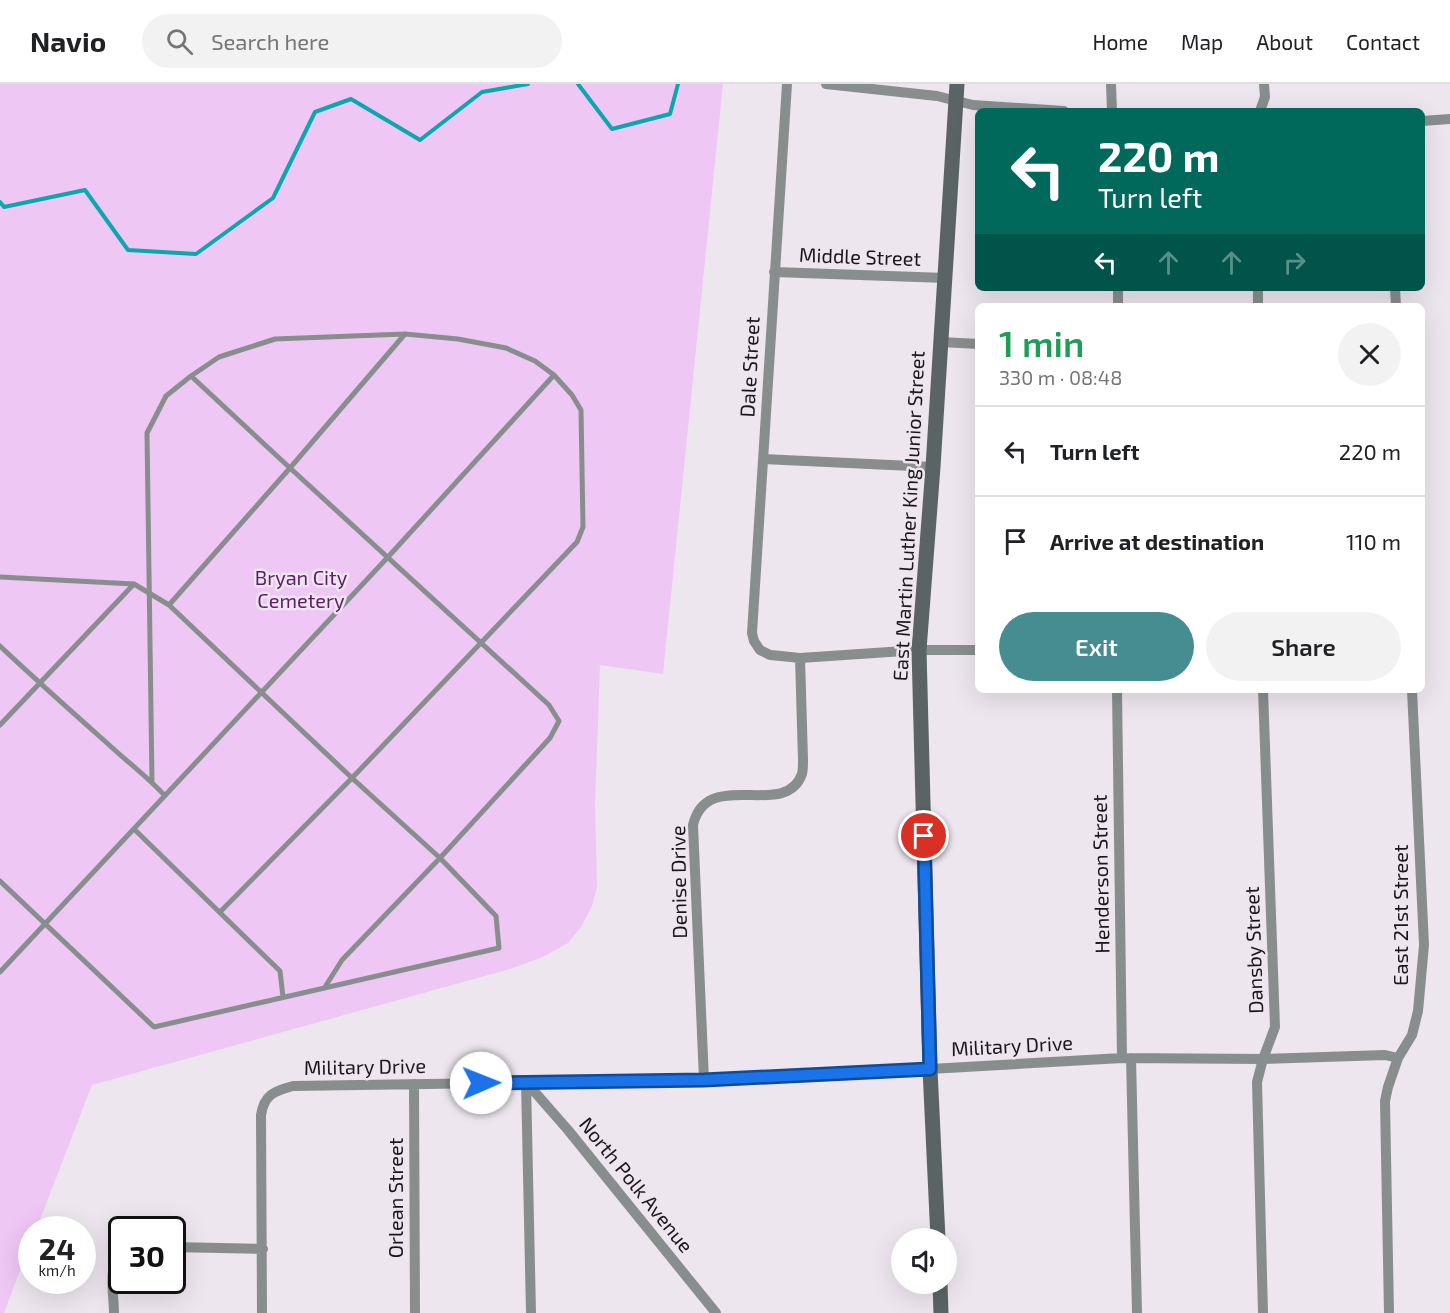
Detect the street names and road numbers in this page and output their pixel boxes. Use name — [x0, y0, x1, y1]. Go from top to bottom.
street label: Middle Street — [799, 242, 922, 270]
street label: Dale Street — [734, 316, 764, 418]
street label: East Martin Luther King Junior Street — [887, 350, 929, 682]
street label: Henderson Street — [1087, 794, 1113, 954]
street label: Denise Drive — [665, 825, 691, 939]
street label: East 21st Street — [1388, 844, 1412, 986]
street label: Dansby Street — [1239, 886, 1267, 1014]
street label: Military Drive — [950, 1030, 1074, 1060]
street label: Military Drive — [304, 1053, 426, 1079]
street label: North Polk Avenue — [575, 1112, 699, 1257]
street label: Orlean Street — [383, 1137, 407, 1258]

